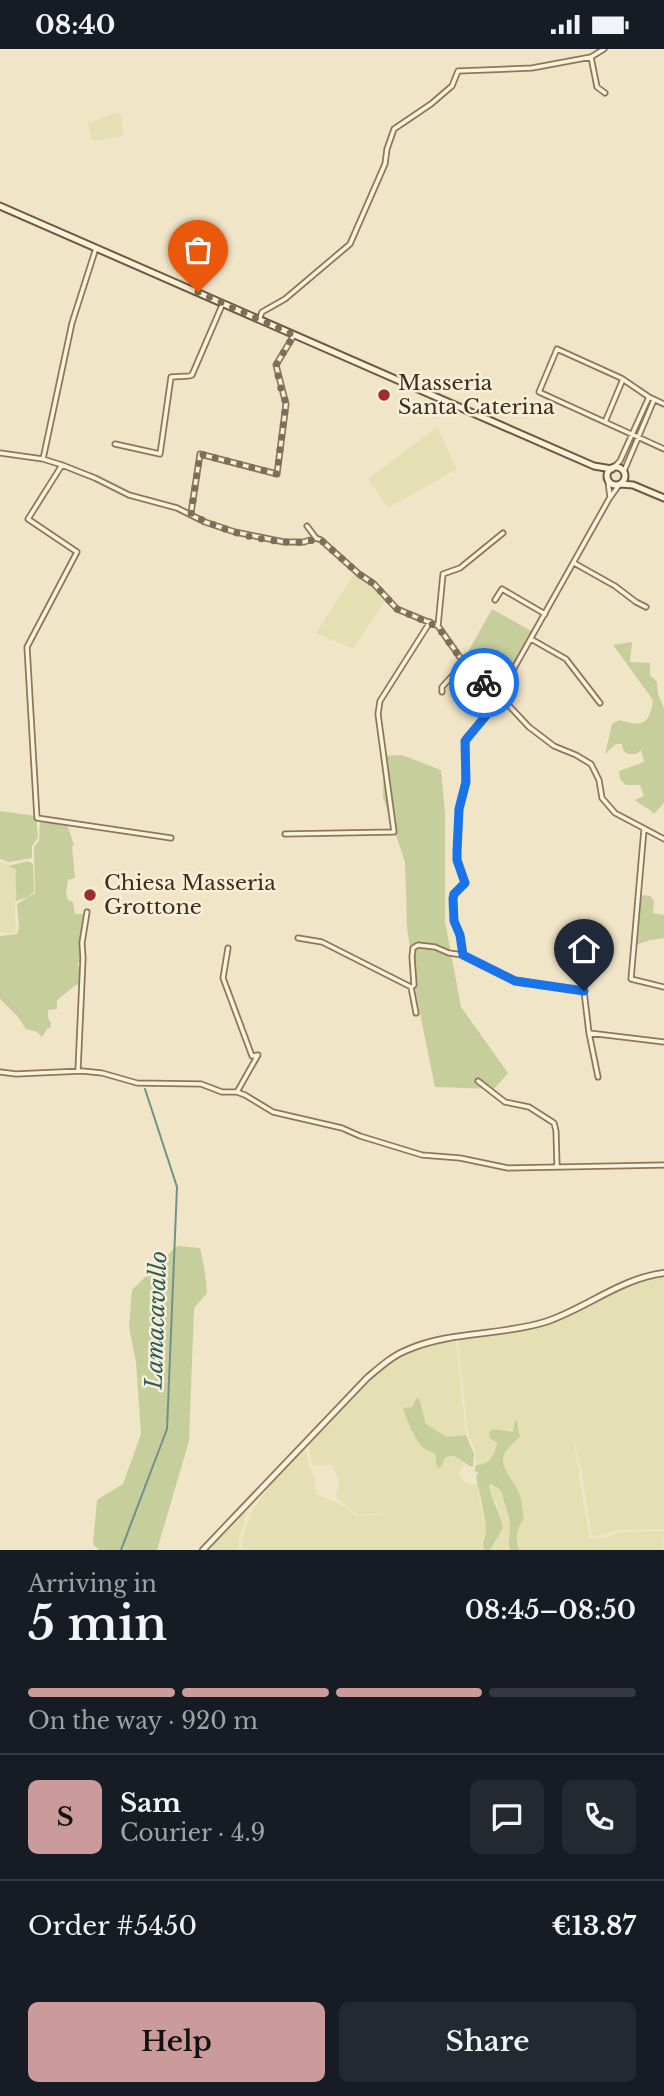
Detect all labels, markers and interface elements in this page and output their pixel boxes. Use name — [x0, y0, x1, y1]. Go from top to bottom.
text: 08:40 — [35, 9, 115, 41]
pin — [168, 220, 228, 292]
icon: bag — [179, 231, 217, 269]
place label: Masseria Santa Caterina — [398, 370, 555, 420]
marker: Masseria Santa Caterina — [376, 387, 392, 403]
courier — [449, 648, 519, 718]
icon: bike — [465, 664, 503, 702]
place label: Chiesa Masseria Grottone — [104, 870, 276, 920]
marker: Chiesa Masseria Grottone — [82, 887, 98, 903]
pin — [554, 919, 614, 991]
icon: home — [565, 930, 603, 968]
water label: Lamacavallo — [140, 1250, 172, 1391]
text: Arriving in — [28, 1570, 157, 1598]
text: 08:45–08:50 — [465, 1594, 636, 1626]
text: 5 min — [28, 1595, 167, 1652]
text: On the way · 920 m — [28, 1707, 258, 1735]
button: chat — [470, 1780, 544, 1854]
button: phone — [562, 1780, 636, 1854]
text: Sam — [120, 1787, 181, 1819]
text: S — [56, 1801, 74, 1833]
text: Courier · 4.9 — [120, 1819, 265, 1847]
text: Order #5450 — [28, 1910, 197, 1942]
text: €13.87 — [552, 1910, 636, 1942]
button: Help — [28, 2002, 325, 2082]
button: Share — [339, 2002, 636, 2082]

